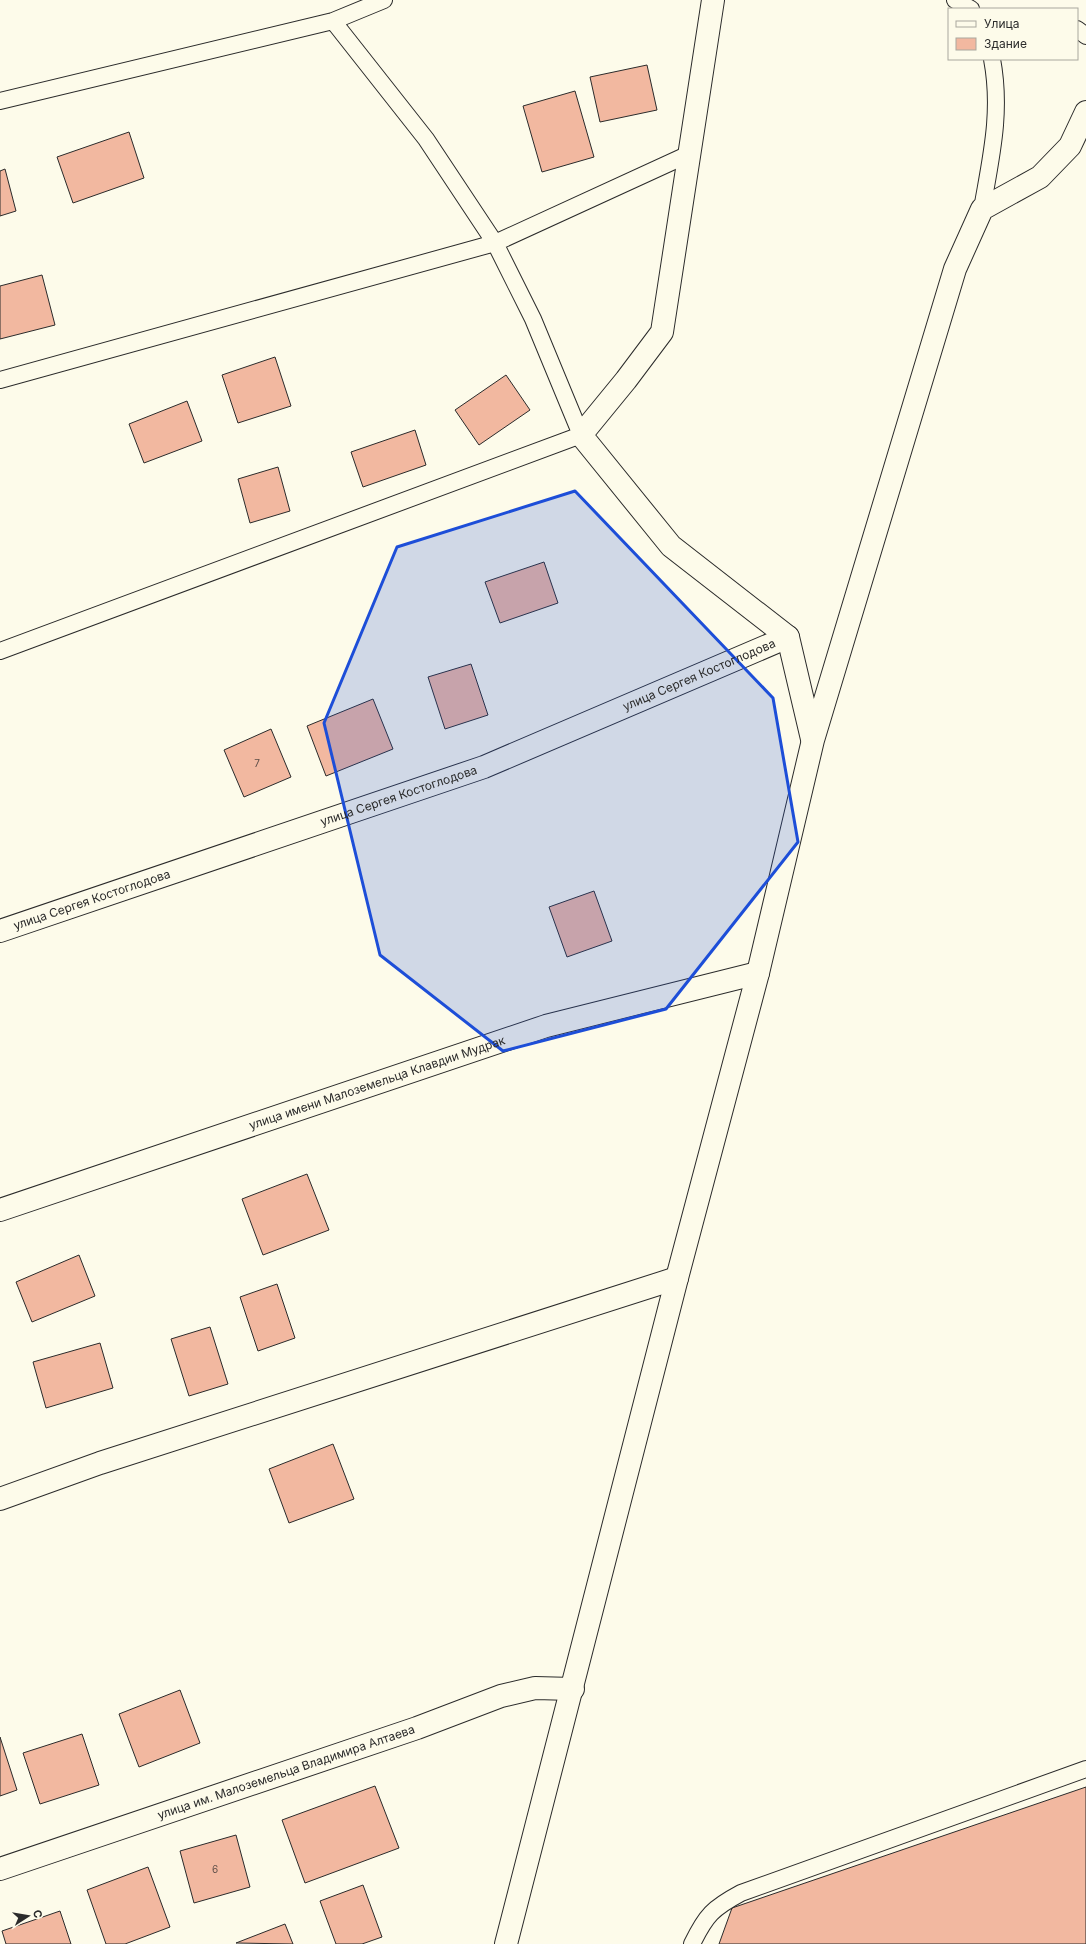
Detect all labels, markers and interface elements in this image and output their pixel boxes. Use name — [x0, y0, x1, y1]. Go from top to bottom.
legend — [948, 8, 1078, 60]
text: Улица — [984, 16, 1019, 31]
text: Здание — [984, 36, 1027, 51]
street label: улица Сергея Костоглодова — [620, 635, 778, 714]
house number: 7 — [254, 757, 260, 769]
street label: улица Сергея Костоглодова — [318, 762, 479, 829]
street label: улица Сергея Костоглодова — [11, 866, 172, 933]
street label: улица имени Малоземельца Клавдии Мудрак — [247, 1032, 507, 1133]
street label: улица им. Малоземельца Владимира Алтаева — [155, 1721, 417, 1822]
house number: 6 — [212, 1863, 218, 1875]
north arrow — [8, 1896, 48, 1936]
text: С — [30, 1908, 45, 1919]

